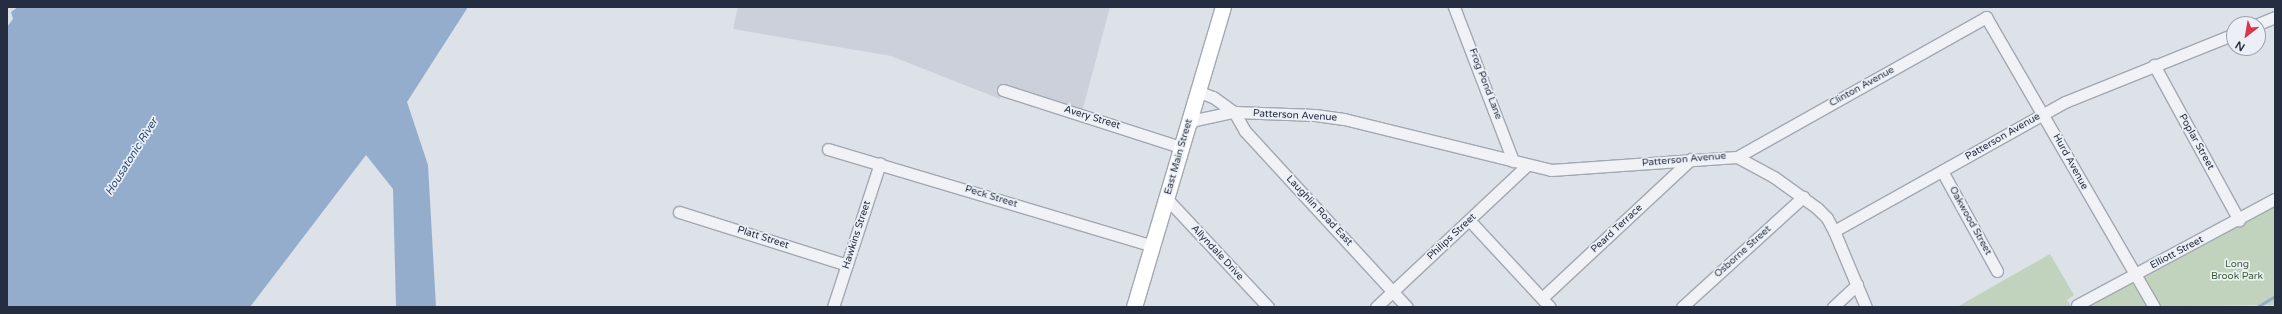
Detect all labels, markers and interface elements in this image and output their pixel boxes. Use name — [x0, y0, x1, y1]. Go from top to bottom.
north arrow — [2226, 16, 2266, 56]
text: N — [2233, 38, 2247, 54]
street label: Frog Pond Lane — [1466, 47, 1504, 121]
street label: Clinton Avenue — [1828, 64, 1896, 110]
street label: Avery Street — [1062, 104, 1122, 132]
street label: Patterson Avenue — [1253, 108, 1337, 124]
street label: Patterson Avenue — [1963, 111, 2043, 163]
street label: Poplar Street — [2176, 112, 2216, 172]
water label: Housatonic River — [103, 116, 161, 198]
street label: East Main Street — [1162, 118, 1196, 196]
street label: Hurd Avenue — [2050, 132, 2090, 192]
street label: Patterson Avenue — [1641, 150, 1727, 170]
street label: Laughlin Road East — [1283, 173, 1355, 249]
street label: Peck Street — [963, 183, 1019, 211]
street label: Oakwood Street — [1946, 185, 1994, 257]
street label: Hawkins Street — [840, 199, 874, 271]
street label: Peard Terrace — [1589, 202, 1645, 256]
street label: Philips Street — [1425, 211, 1479, 263]
street label: Allyndale Drive — [1188, 223, 1246, 283]
street label: Osborne Street — [1712, 223, 1774, 281]
street label: Platt Street — [736, 224, 790, 252]
street label: Elliott Street — [2148, 234, 2206, 272]
park label: Long Brook Park — [2211, 258, 2263, 282]

